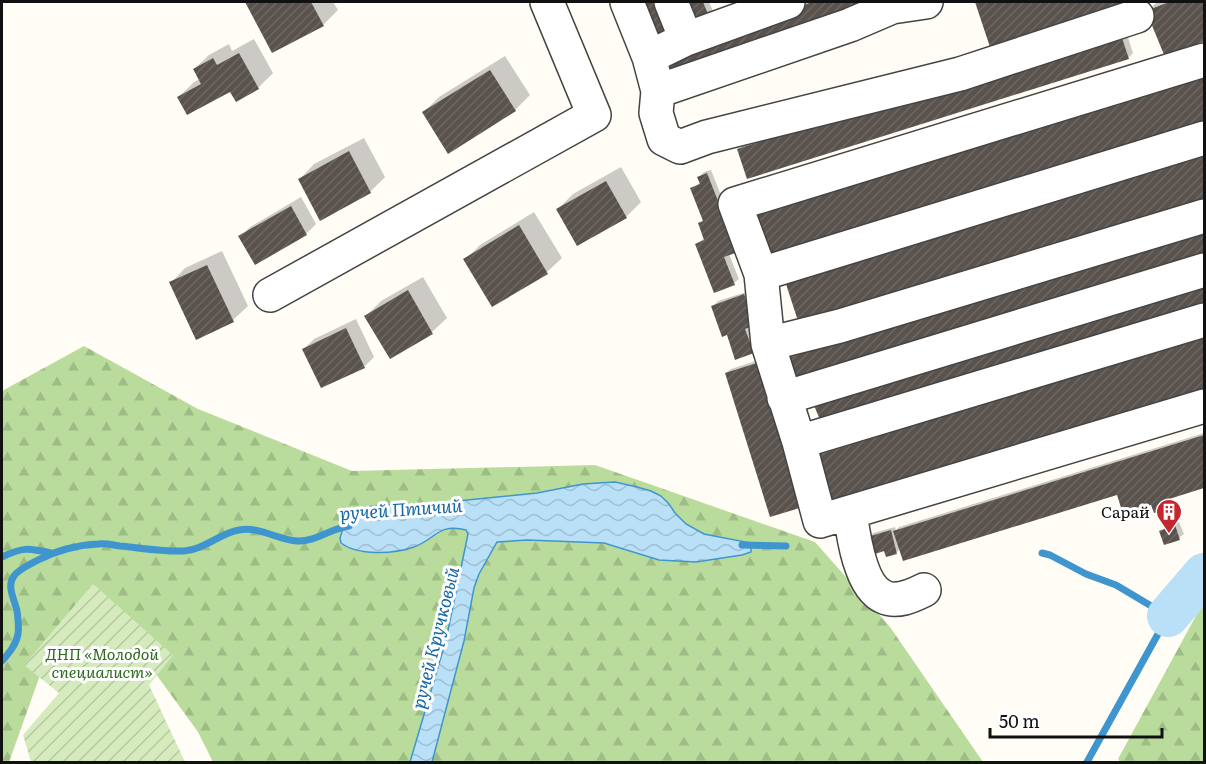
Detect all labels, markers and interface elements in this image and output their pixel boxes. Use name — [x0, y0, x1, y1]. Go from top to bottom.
water label: ручей Птичий — [339, 491, 463, 526]
building icon: Сарай — [1154, 497, 1184, 535]
place label: Сарай — [1101, 499, 1150, 523]
water label: ручей Кручковый — [404, 563, 465, 712]
park label: ДНП «Молодой специалист» — [45, 641, 159, 683]
scale bar — [990, 701, 1162, 739]
text: 50 m — [999, 707, 1040, 734]

